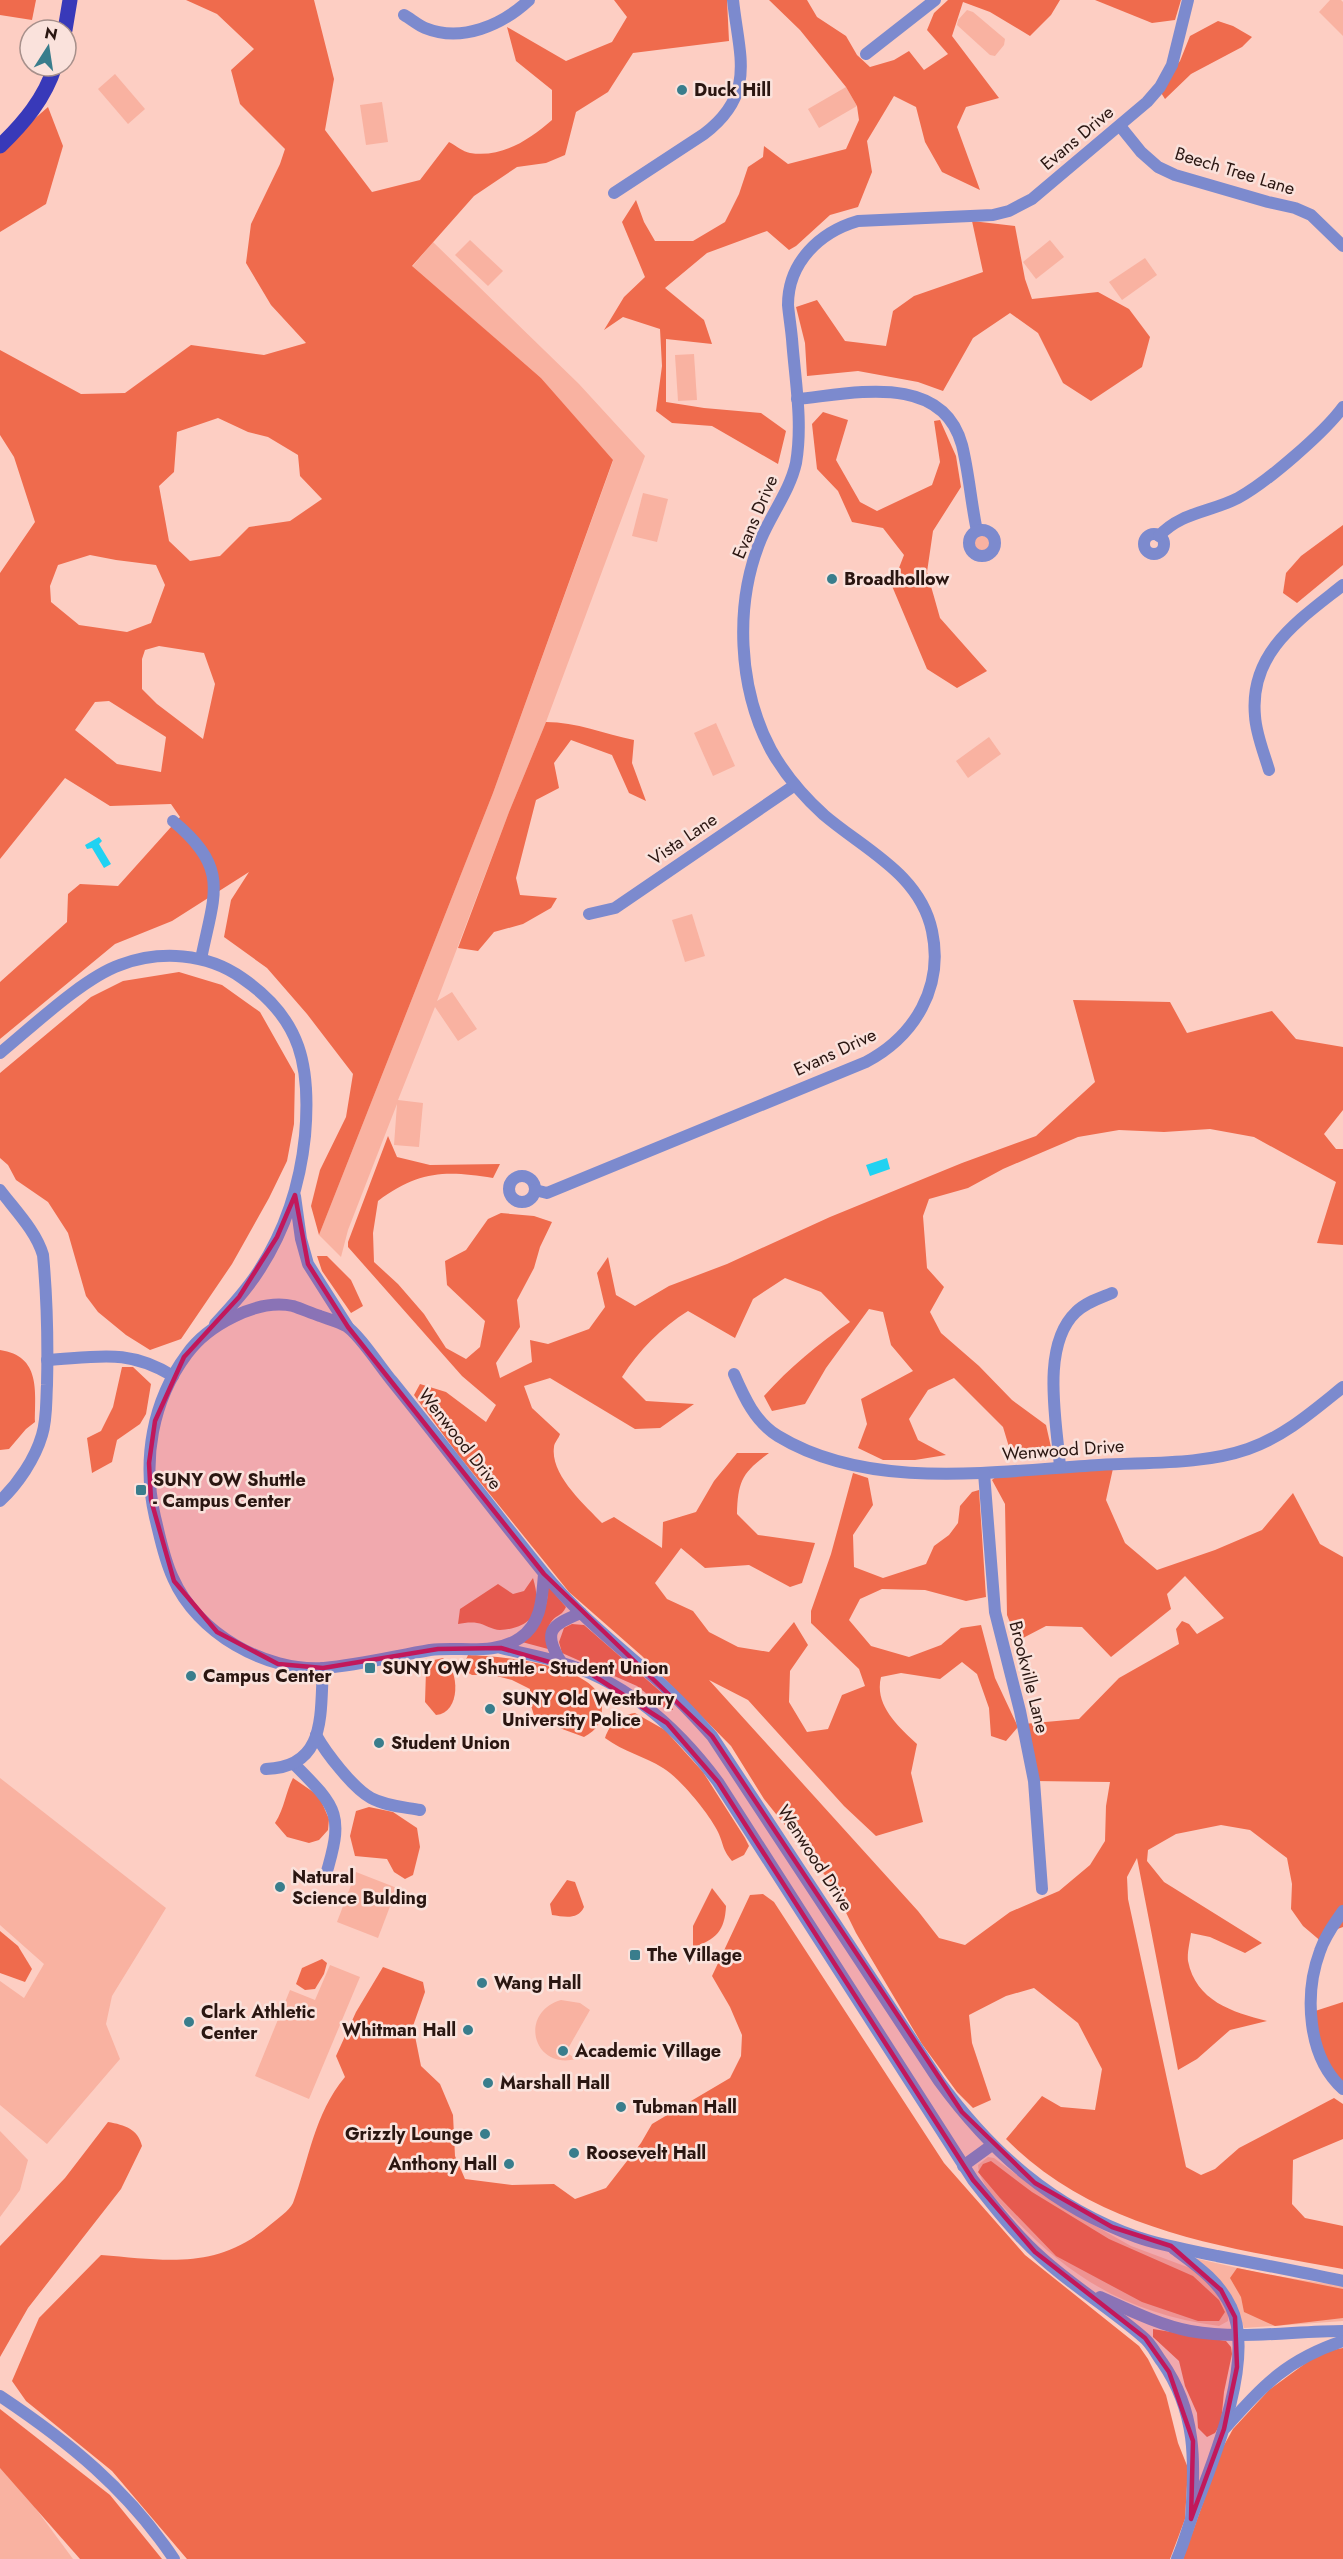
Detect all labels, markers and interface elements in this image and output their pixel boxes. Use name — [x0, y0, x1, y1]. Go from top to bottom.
north arrow — [18, 18, 78, 78]
text: N — [42, 21, 60, 46]
place label: Duck Hill — [694, 77, 771, 103]
marker: Duck Hill — [675, 83, 689, 97]
street label: Evans Drive — [1035, 100, 1119, 176]
street label: Beech Tree Lane — [1172, 140, 1298, 202]
street label: Evans Drive — [726, 471, 784, 563]
place label: Broadhollow — [844, 566, 949, 592]
marker: Broadhollow — [825, 572, 839, 586]
street label: Vista Lane — [644, 807, 722, 871]
street label: Evans Drive — [789, 1021, 881, 1083]
street label: Wenwood Drive — [412, 1383, 508, 1495]
street label: Wenwood Drive — [1001, 1433, 1125, 1467]
place label: SUNY OW Shuttle - Campus Center — [153, 1467, 306, 1514]
marker: SUNY OW Shuttle - Campus Center — [134, 1483, 148, 1497]
street label: Brookville Lane — [1002, 1618, 1056, 1736]
place label: SUNY OW Shuttle - Student Union — [382, 1655, 669, 1681]
marker: SUNY OW Shuttle - Student Union — [363, 1661, 377, 1675]
place label: Campus Center — [203, 1663, 332, 1689]
marker: Campus Center — [184, 1669, 198, 1683]
place label: SUNY Old Westbury University Police — [502, 1686, 675, 1733]
marker: SUNY Old Westbury University Police — [483, 1702, 497, 1716]
place label: Student Union — [391, 1730, 510, 1756]
marker: Student Union — [372, 1736, 386, 1750]
street label: Wenwood Drive — [771, 1800, 859, 1916]
place label: Natural Science Bulding — [292, 1864, 427, 1911]
marker: Natural Science Bulding — [273, 1880, 287, 1894]
place label: The Village — [647, 1942, 742, 1968]
marker: The Village — [628, 1948, 642, 1962]
place label: Wang Hall — [494, 1970, 581, 1996]
marker: Wang Hall — [475, 1976, 489, 1990]
place label: Clark Athletic Center — [201, 1999, 315, 2046]
marker: Clark Athletic Center — [182, 2015, 196, 2029]
place label: Whitman Hall — [342, 2017, 456, 2043]
marker: Whitman Hall — [461, 2023, 475, 2037]
place label: Academic Village — [574, 2038, 721, 2064]
marker: Academic Village — [556, 2044, 570, 2058]
place label: Marshall Hall — [500, 2070, 610, 2096]
marker: Marshall Hall — [481, 2076, 495, 2090]
place label: Tubman Hall — [633, 2094, 737, 2120]
marker: Tubman Hall — [614, 2100, 628, 2114]
place label: Grizzly Lounge — [345, 2121, 473, 2147]
marker: Grizzly Lounge — [478, 2127, 492, 2141]
place label: Roosevelt Hall — [586, 2140, 706, 2166]
marker: Roosevelt Hall — [567, 2146, 581, 2160]
place label: Anthony Hall — [387, 2151, 497, 2177]
marker: Anthony Hall — [502, 2157, 516, 2171]

